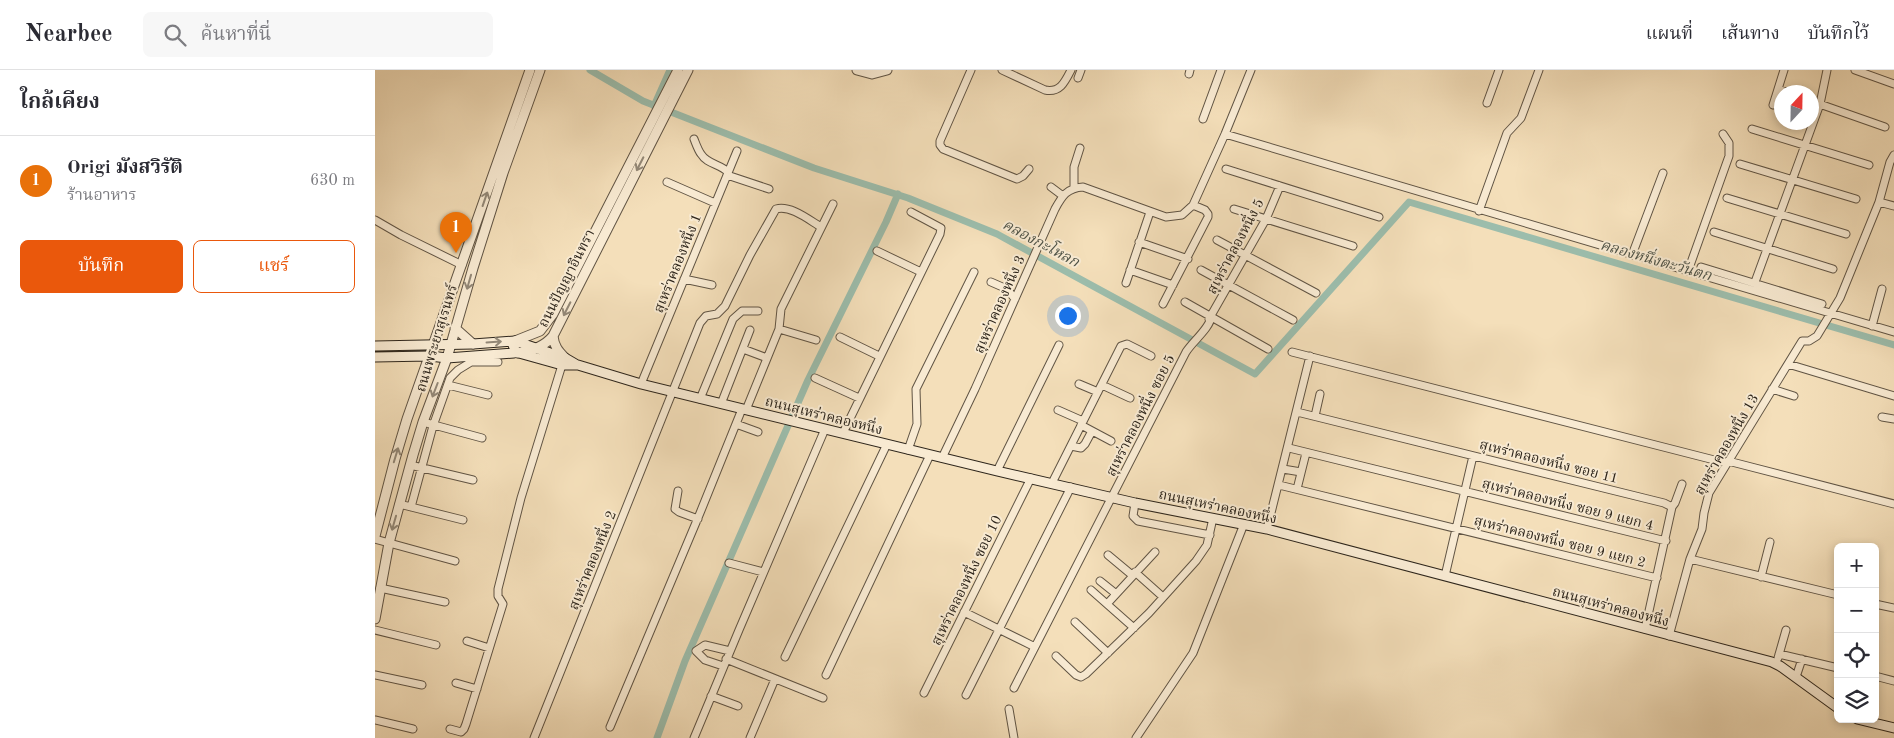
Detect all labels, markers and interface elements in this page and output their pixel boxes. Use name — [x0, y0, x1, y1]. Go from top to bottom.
search box — [143, 12, 493, 57]
icon: search — [161, 21, 189, 49]
text: Nearbee — [25, 23, 113, 47]
text: แผนที่ — [1646, 25, 1693, 43]
text: เส้นทาง — [1721, 25, 1780, 43]
text: บันทึกไว้ — [1808, 25, 1869, 43]
text: ค้นหาที่นี่ — [201, 26, 271, 45]
north arrow — [1774, 85, 1819, 130]
text: ใกล้เคียง — [20, 92, 100, 113]
one-way arrow — [635, 156, 644, 171]
text: Origi มังสวิรัติ — [67, 159, 183, 178]
text: 1 — [31, 173, 41, 189]
text: 630 m — [310, 173, 355, 189]
text: ร้านอาหาร — [67, 188, 136, 204]
one-way arrow — [481, 192, 490, 207]
street label: สุเหร่าคลองหนึ่ง 5 — [1201, 195, 1268, 297]
street label: สุเหร่าคลองหนึ่ง 1 — [648, 210, 705, 315]
pin: 1 — [440, 212, 472, 253]
water label: คลองกะโหลก — [1000, 213, 1084, 271]
street label: ถนนปัญญาอินทรา — [535, 227, 598, 330]
water label: คลองหนึ่งตะวันตก — [1598, 234, 1715, 285]
button: บันทึก — [20, 240, 183, 293]
button: แชร์ — [193, 240, 355, 293]
street label: สุเหร่าคลองหนึ่ง 3 — [968, 252, 1029, 356]
one-way arrow — [463, 274, 473, 290]
street label: ถนนพระยาสุเรนทร์ — [411, 281, 461, 394]
one-way arrow — [562, 301, 571, 316]
your location — [1055, 303, 1081, 329]
one-way arrow — [486, 338, 502, 347]
street label: สุเหร่าคลองหนึ่ง ซอย 5 — [1101, 351, 1179, 479]
one-way arrow — [430, 382, 439, 398]
street label: สุเหร่าคลองหนึ่ง 13 — [1689, 390, 1762, 498]
street label: ถนนสุเหร่าคลองหนึ่ง — [763, 391, 885, 438]
street label: สุเหร่าคลองหนึ่ง ซอย 11 — [1478, 434, 1621, 487]
one-way arrow — [392, 447, 402, 463]
street label: สุเหร่าคลองหนึ่ง ซอย 9 แยก 4 — [1480, 473, 1656, 534]
street label: ถนนสุเหร่าคลองหนึ่ง — [1157, 484, 1279, 527]
street label: สุเหร่าคลองหนึ่ง 2 — [563, 507, 620, 612]
street label: สุเหร่าคลองหนึ่ง ซอย 9 แยก 2 — [1472, 510, 1648, 571]
street label: สุเหร่าคลองหนึ่ง ซอย 10 — [926, 512, 1005, 648]
one-way arrow — [389, 515, 398, 531]
map controls — [1834, 543, 1879, 723]
button: + — [1834, 543, 1879, 588]
street label: ถนนสุเหร่าคลองหนึ่ง — [1550, 581, 1672, 630]
button: − — [1834, 588, 1879, 633]
button: locate — [1834, 633, 1879, 678]
button: layers — [1834, 678, 1879, 723]

